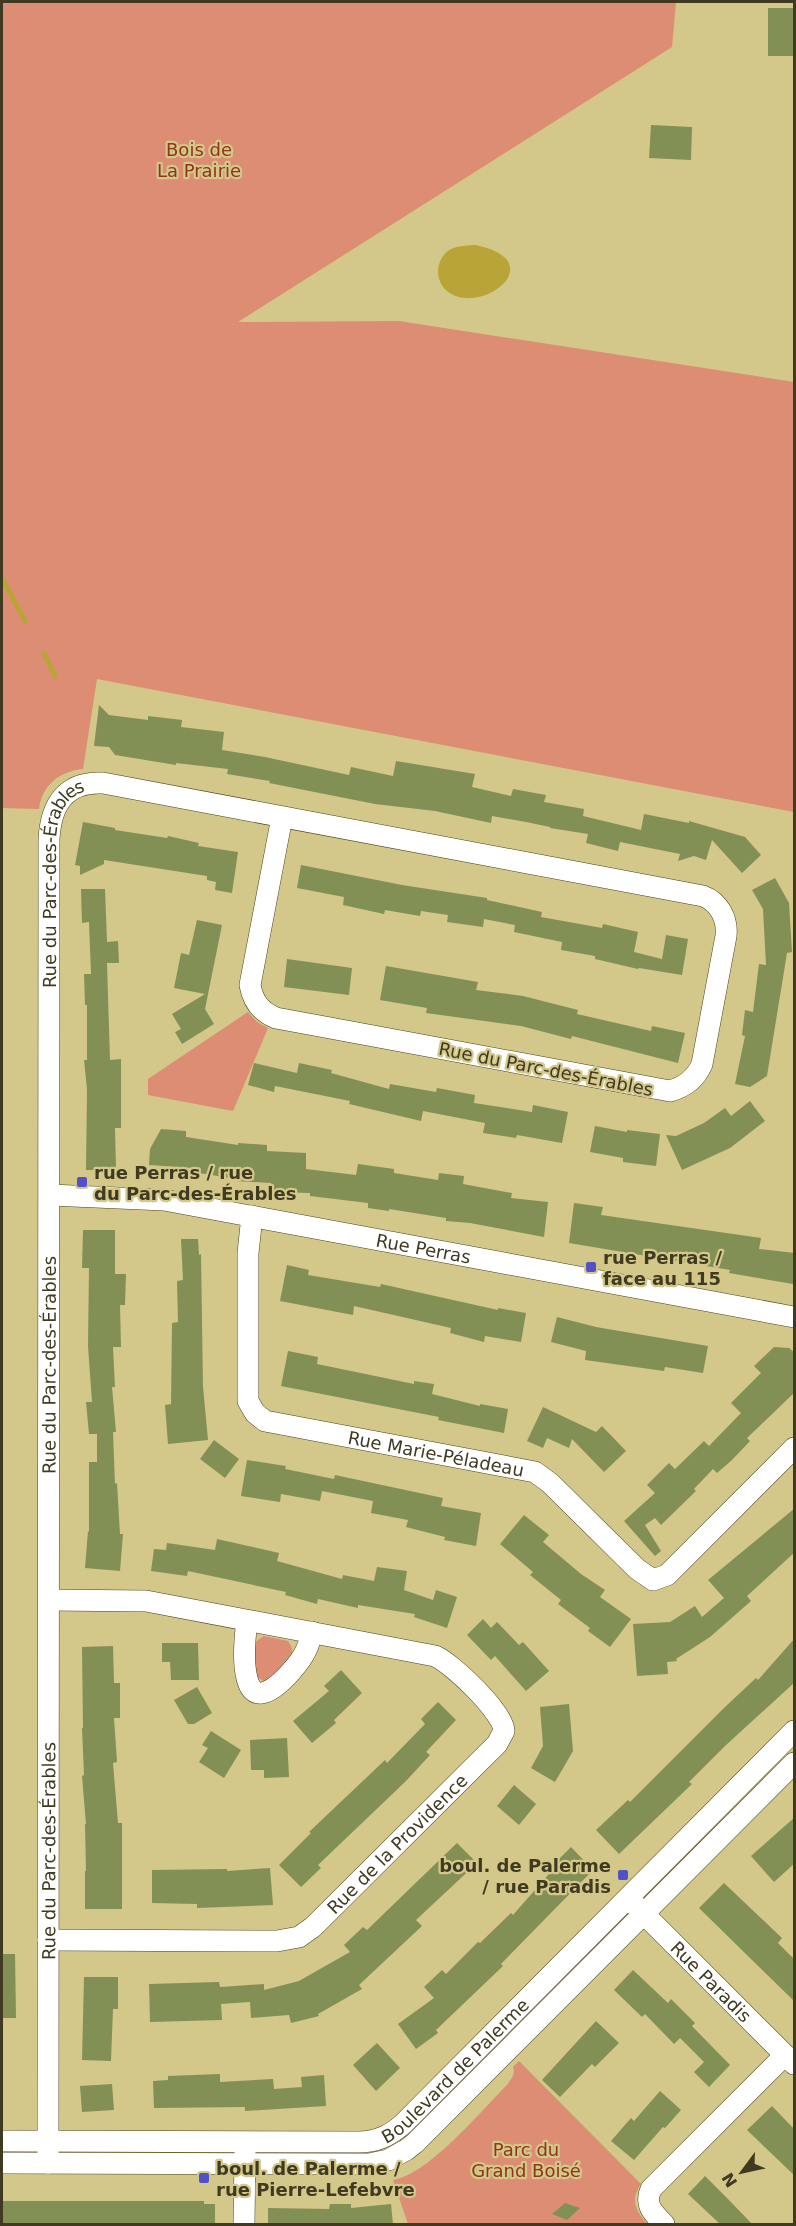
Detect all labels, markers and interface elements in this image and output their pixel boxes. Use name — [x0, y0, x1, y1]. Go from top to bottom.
park label: Bois de La Prairie — [157, 139, 241, 181]
street label: Rue du Parc-des-Érables — [38, 775, 87, 988]
street label: Rue du Parc-des-Érables — [437, 1038, 655, 1100]
place label: rue Perras / rue du Parc-des-Érables — [94, 1162, 296, 1204]
marker: rue Perras / rue du Parc-des-Érables — [75, 1175, 89, 1189]
street label: Rue Perras — [374, 1229, 473, 1267]
place label: rue Perras / face au 115 — [603, 1247, 722, 1289]
street label: Rue du Parc-des-Érables — [38, 1256, 59, 1474]
marker: rue Perras / face au 115 — [584, 1260, 598, 1274]
street label: Rue Marie-Péladeau — [346, 1426, 526, 1480]
street label: Rue du Parc-des-Érables — [38, 1742, 59, 1960]
street label: Rue de la Providence — [323, 1769, 471, 1918]
place label: boul. de Palerme / rue Paradis — [439, 1855, 611, 1897]
marker: boul. de Palerme / rue Paradis — [616, 1868, 630, 1882]
street label: Rue Paradis — [667, 1937, 756, 2026]
street label: Boulevard de Palerme — [377, 1994, 533, 2147]
park label: Parc du Grand Boisé — [471, 2139, 581, 2181]
north arrow — [712, 2142, 772, 2202]
place label: boul. de Palerme / rue Pierre-Lefebvre — [216, 2158, 415, 2200]
text: N — [718, 2169, 741, 2191]
marker: boul. de Palerme / rue Pierre-Lefebvre — [197, 2171, 211, 2185]

